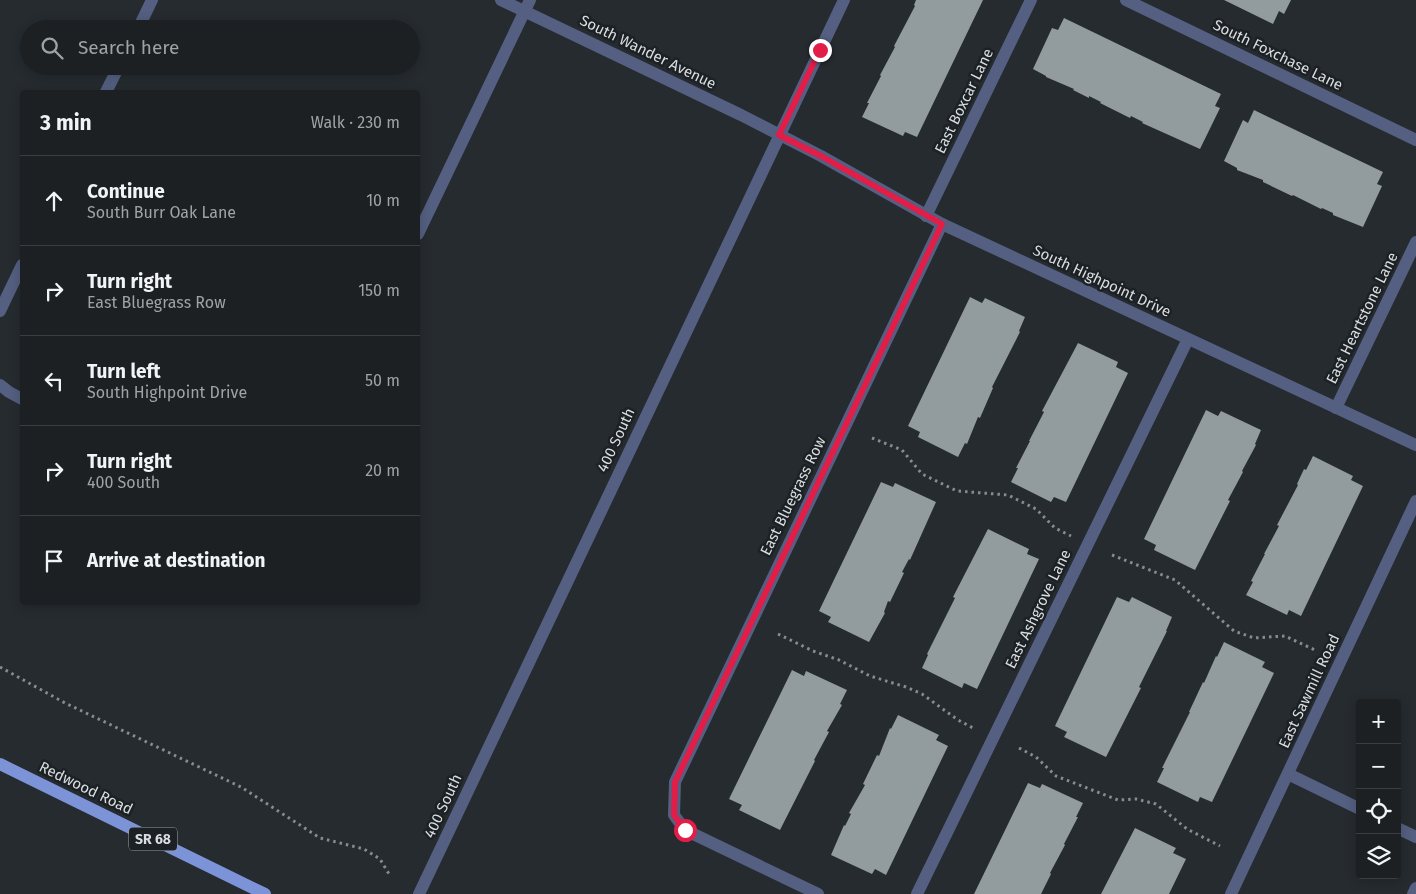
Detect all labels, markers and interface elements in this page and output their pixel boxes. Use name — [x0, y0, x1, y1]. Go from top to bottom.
street label: South Wander Avenue — [577, 11, 719, 93]
street label: South Foxchase Lane — [1210, 16, 1346, 94]
search box — [20, 20, 420, 75]
icon: search — [38, 34, 66, 62]
text: Search here — [78, 36, 179, 59]
route end — [809, 39, 832, 62]
street label: East Boxcar Lane — [931, 46, 997, 156]
text: 3 min — [40, 110, 92, 136]
text: Walk · 230 m — [311, 113, 400, 132]
text: Continue — [87, 180, 165, 203]
icon: ahead — [40, 187, 68, 215]
text: 10 m — [366, 191, 400, 210]
text: South Burr Oak Lane — [87, 203, 236, 222]
street label: South Highpoint Drive — [1030, 241, 1174, 321]
street label: East Heartstone Lane — [1322, 249, 1402, 387]
text: Turn right — [87, 270, 172, 293]
icon: right — [40, 277, 68, 305]
text: 150 m — [358, 281, 400, 300]
text: East Bluegrass Row — [87, 293, 226, 312]
text: Turn left — [87, 360, 161, 383]
icon: left — [40, 367, 68, 395]
text: 50 m — [365, 371, 400, 390]
text: South Highpoint Drive — [87, 383, 247, 402]
street label: 400 South — [593, 405, 639, 475]
street label: East Bluegrass Row — [756, 433, 830, 558]
text: Turn right — [87, 450, 172, 473]
icon: right — [40, 457, 68, 485]
text: 20 m — [365, 461, 400, 480]
text: 400 South — [87, 473, 160, 492]
street label: East Ashgrove Lane — [1001, 546, 1075, 672]
icon: arrive — [40, 547, 68, 575]
text: Arrive at destination — [87, 549, 266, 572]
street label: East Sawmill Road — [1275, 631, 1343, 751]
map controls — [1356, 699, 1401, 879]
button: + — [1356, 699, 1401, 744]
button: − — [1356, 744, 1401, 789]
street label: Redwood Road — [36, 758, 136, 818]
street label: 400 South — [420, 771, 466, 841]
button: locate — [1356, 789, 1401, 834]
route start — [674, 819, 697, 842]
road number: SR 68 — [129, 828, 177, 851]
button: layers — [1356, 834, 1401, 879]

